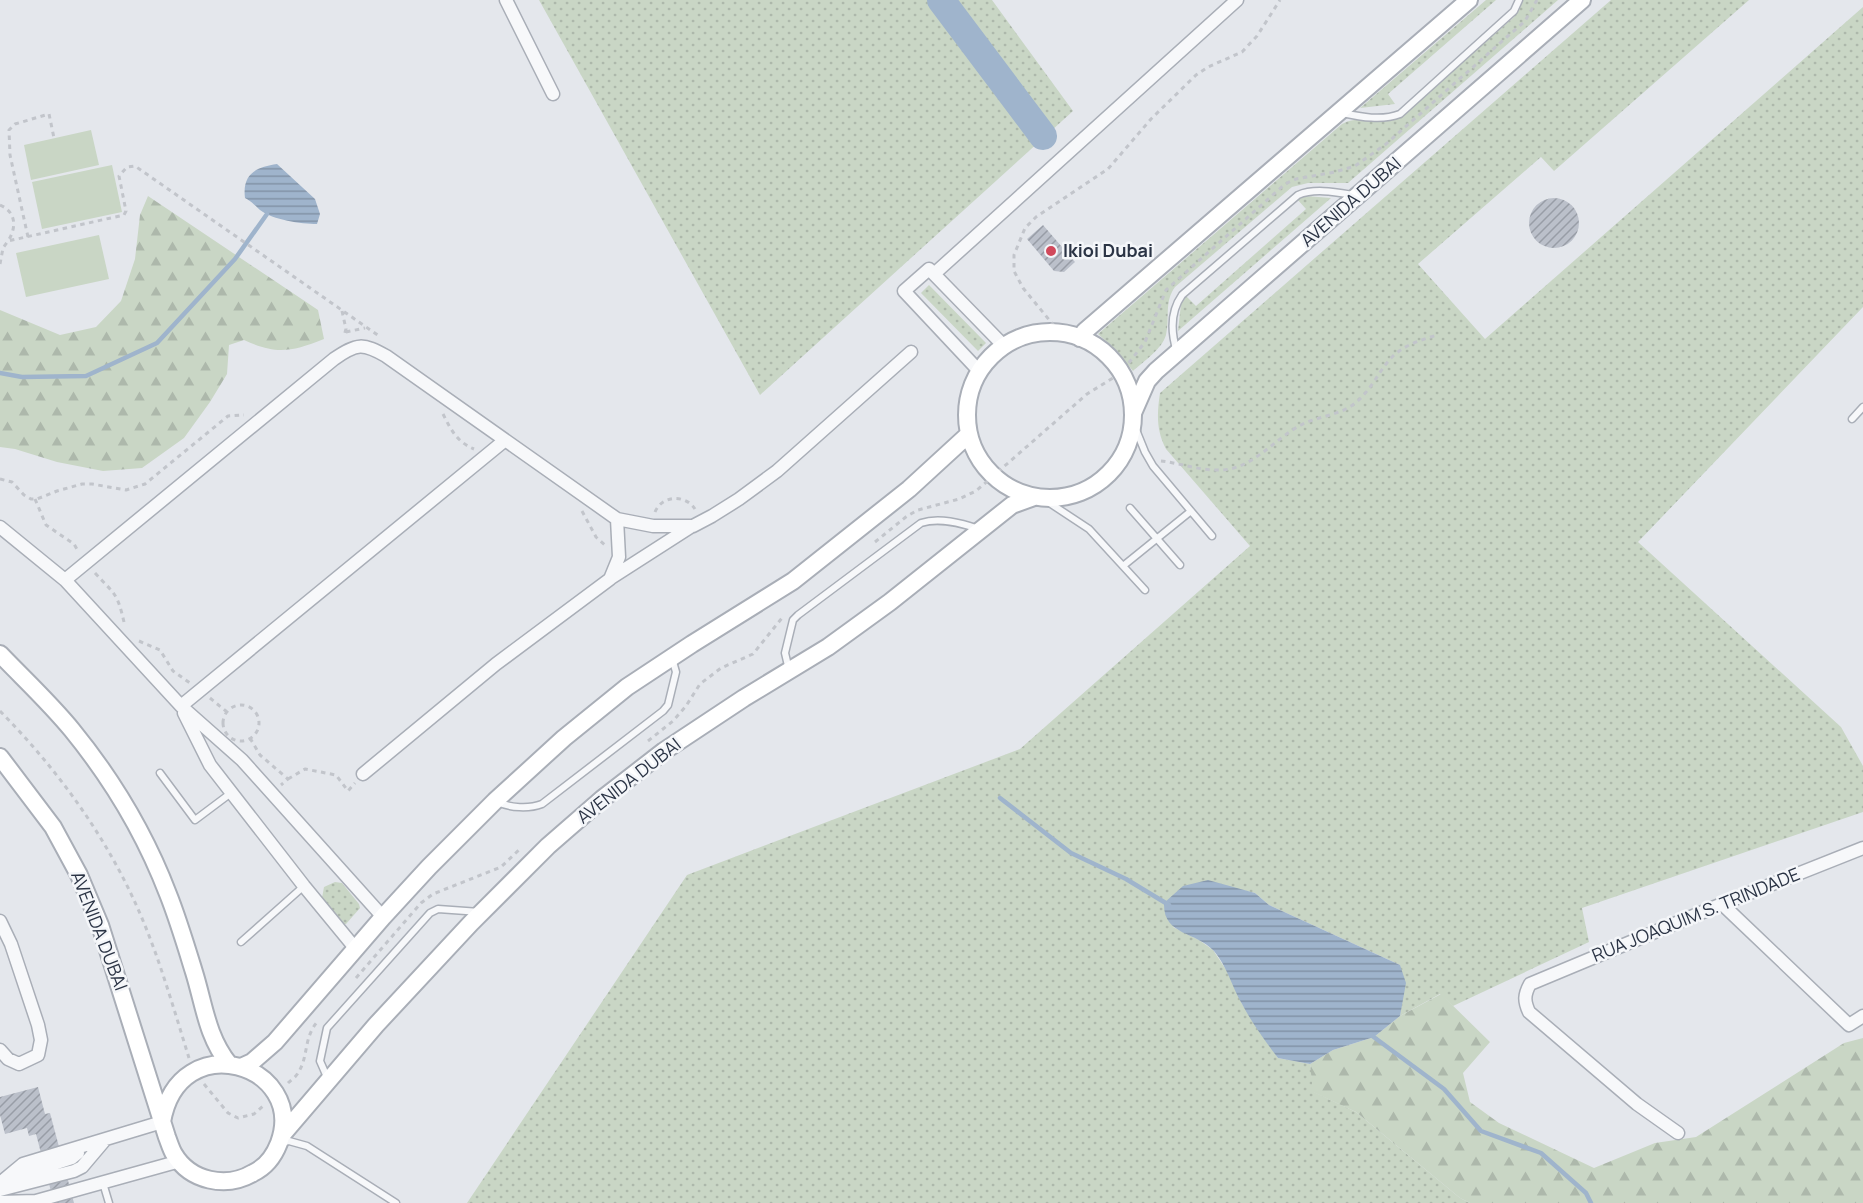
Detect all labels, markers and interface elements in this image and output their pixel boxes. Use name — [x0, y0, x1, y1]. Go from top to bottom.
street label: AVENIDA DUBAI — [1295, 151, 1406, 252]
place label: Ikioi Dubai — [1063, 238, 1153, 262]
marker: Ikioi Dubai — [1044, 244, 1058, 258]
street label: AVENIDA DUBAI — [571, 732, 685, 828]
street label: RUA JOAQUIM S. TRINDADE — [1588, 861, 1803, 967]
street label: AVENIDA DUBAI — [66, 868, 134, 994]

